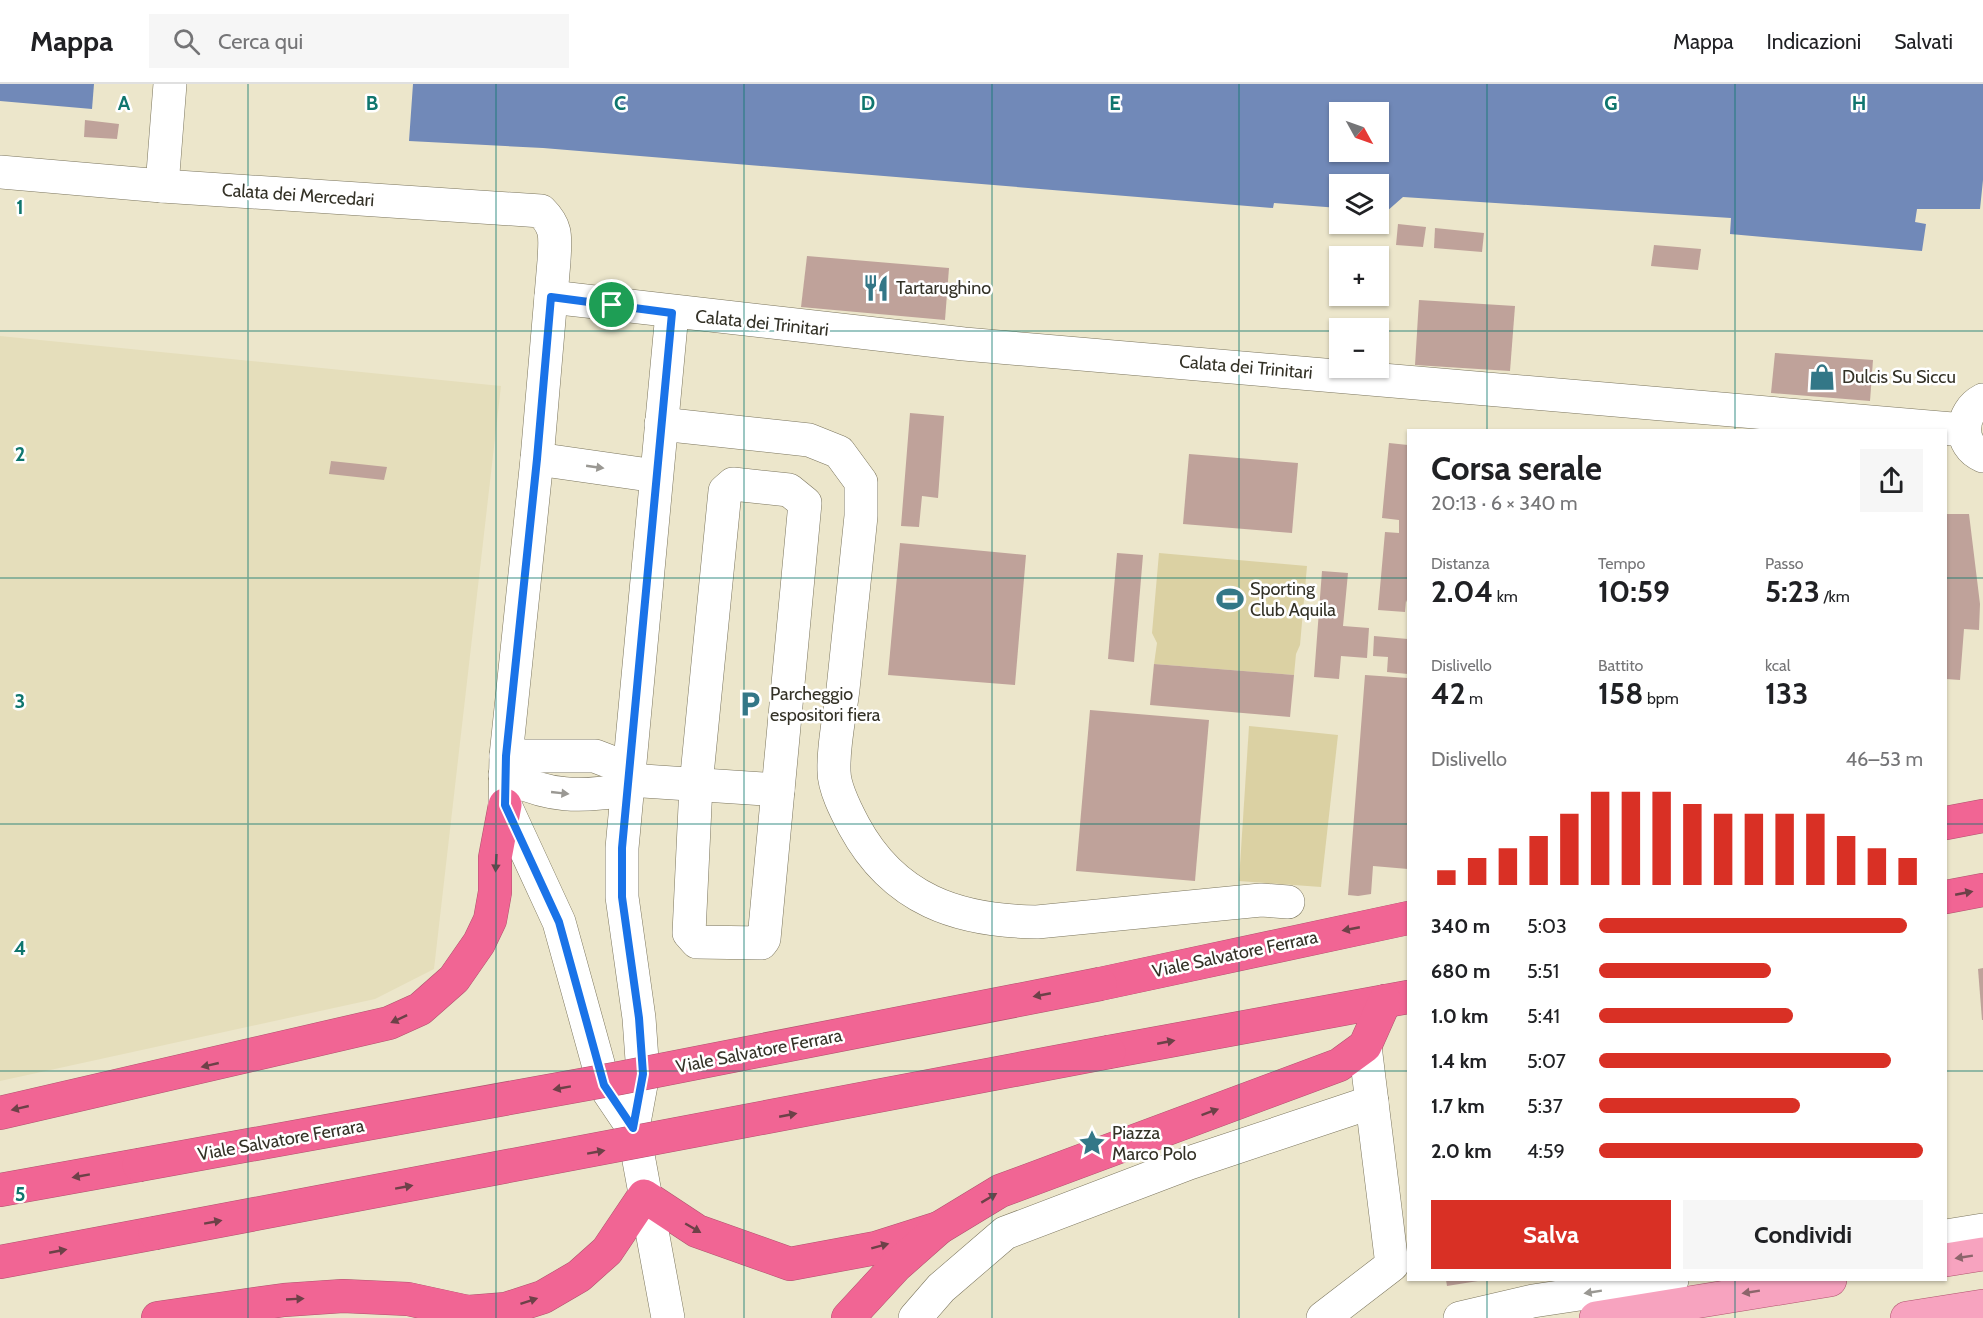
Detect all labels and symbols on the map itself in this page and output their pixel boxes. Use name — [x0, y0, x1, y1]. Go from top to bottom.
text: A — [118, 91, 131, 115]
text: B — [366, 91, 378, 115]
text: C — [614, 91, 626, 115]
text: D — [861, 91, 875, 115]
text: E — [1109, 91, 1121, 115]
text: G — [1604, 91, 1618, 115]
text: H — [1852, 91, 1866, 115]
north arrow — [1329, 102, 1389, 162]
street label: Calata dei Mercedari — [221, 179, 375, 211]
text: 1 — [16, 195, 24, 219]
restaurant icon: Tartarughino — [861, 273, 891, 303]
place label: Tartarughino — [896, 277, 991, 299]
pin — [586, 279, 637, 330]
street label: Calata dei Trinitari — [694, 305, 830, 341]
street label: Calata dei Trinitari — [1178, 350, 1314, 384]
shop icon: Dulcis Su Siccu — [1807, 362, 1837, 392]
place label: Dulcis Su Siccu — [1842, 366, 1956, 388]
text: 2 — [15, 442, 25, 466]
one-way arrow — [586, 462, 605, 471]
place label: Sporting Club Aquila — [1250, 578, 1336, 621]
sports icon: Sporting Club Aquila — [1215, 584, 1245, 614]
place label: Parcheggio espositori fiera — [770, 683, 881, 726]
text: 3 — [15, 689, 25, 713]
parking icon: Parcheggio espositori fiera — [735, 689, 765, 719]
one-way arrow — [551, 788, 570, 798]
one-way arrow — [491, 854, 500, 873]
one-way arrow — [1955, 888, 1974, 897]
one-way arrow — [1341, 925, 1360, 934]
street label: Viale Salvatore Ferrara — [1150, 926, 1320, 982]
text: 4 — [14, 936, 26, 960]
one-way arrow — [1033, 991, 1052, 1000]
one-way arrow — [390, 1014, 407, 1023]
street label: Viale Salvatore Ferrara — [674, 1024, 844, 1078]
one-way arrow — [1157, 1037, 1176, 1046]
one-way arrow — [200, 1060, 219, 1070]
one-way arrow — [553, 1084, 572, 1093]
one-way arrow — [10, 1104, 29, 1114]
one-way arrow — [1201, 1107, 1219, 1116]
one-way arrow — [778, 1110, 797, 1119]
street label: Viale Salvatore Ferrara — [196, 1114, 366, 1165]
place label: Piazza Marco Polo — [1112, 1122, 1197, 1165]
place icon: Piazza Marco Polo — [1077, 1128, 1107, 1158]
one-way arrow — [587, 1147, 606, 1156]
one-way arrow — [72, 1171, 91, 1180]
text: 5 — [15, 1182, 25, 1206]
one-way arrow — [395, 1182, 414, 1191]
one-way arrow — [981, 1192, 997, 1203]
one-way arrow — [203, 1218, 222, 1227]
one-way arrow — [685, 1222, 701, 1233]
one-way arrow — [871, 1241, 889, 1250]
one-way arrow — [48, 1246, 67, 1255]
one-way arrow — [1955, 1253, 1974, 1262]
one-way arrow — [1584, 1287, 1603, 1296]
one-way arrow — [1741, 1288, 1760, 1297]
one-way arrow — [286, 1294, 305, 1304]
one-way arrow — [520, 1296, 538, 1305]

